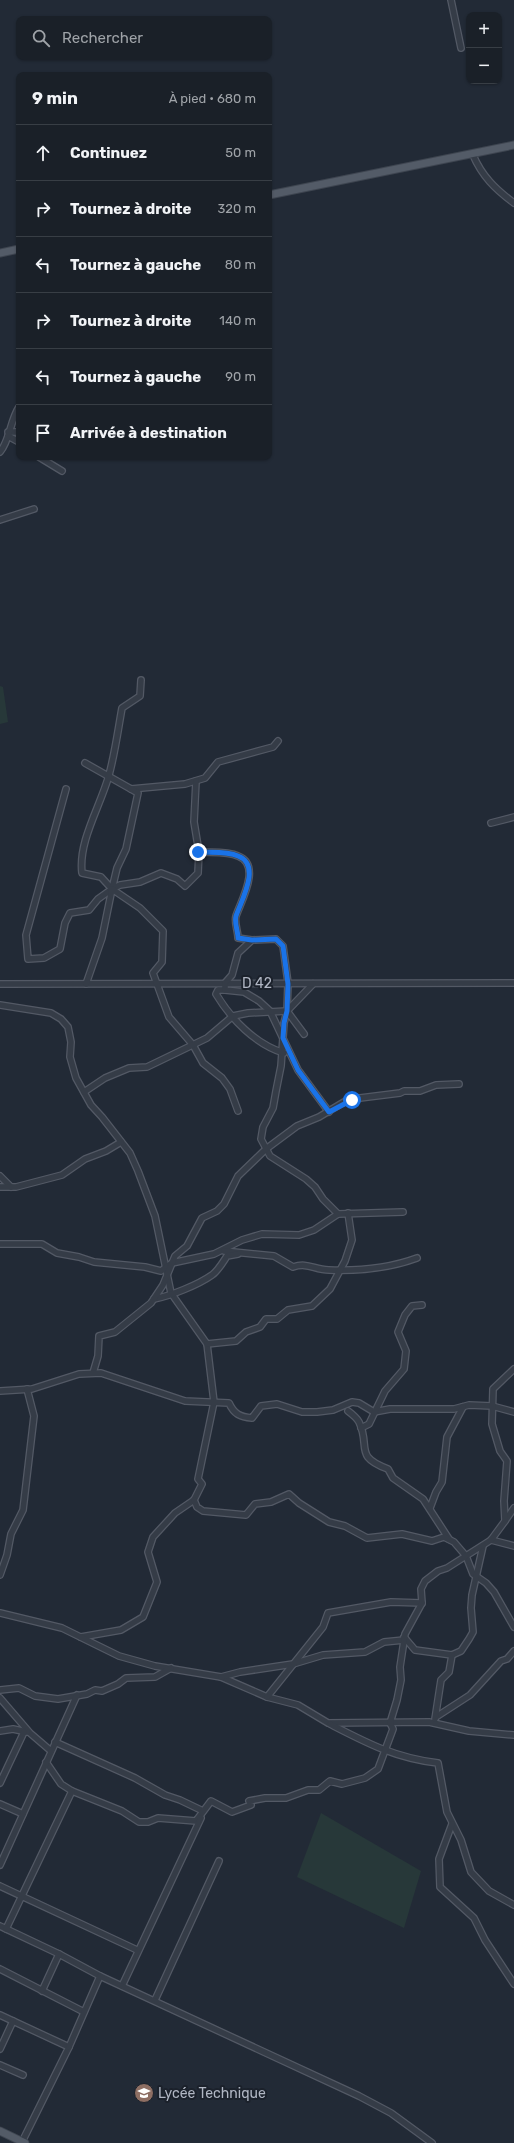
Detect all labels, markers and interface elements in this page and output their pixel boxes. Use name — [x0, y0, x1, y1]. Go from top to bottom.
map controls — [466, 12, 502, 84]
button: + — [466, 12, 502, 48]
search box — [16, 16, 272, 60]
icon: search — [30, 27, 52, 49]
text: Rechercher — [62, 29, 143, 47]
button: − — [466, 48, 502, 84]
text: 9 min — [32, 88, 78, 108]
text: À pied · 680 m — [169, 91, 256, 106]
icon: ahead — [32, 142, 54, 164]
text: Continuez — [70, 144, 147, 162]
text: 50 m — [225, 145, 256, 160]
icon: right — [32, 198, 54, 220]
text: Tournez à droite — [70, 200, 191, 218]
text: 320 m — [218, 201, 256, 216]
icon: left — [32, 254, 54, 276]
text: Tournez à gauche — [70, 256, 201, 274]
text: 80 m — [225, 257, 256, 272]
icon: right — [32, 310, 54, 332]
text: Tournez à droite — [70, 312, 191, 330]
text: 140 m — [219, 313, 256, 328]
icon: left — [32, 366, 54, 388]
text: Tournez à gauche — [70, 368, 201, 386]
text: 90 m — [225, 369, 256, 384]
icon: arrive — [32, 422, 54, 444]
text: Arrivée à destination — [70, 424, 227, 442]
route end — [189, 843, 207, 861]
street label: D 42 — [242, 975, 272, 992]
route start — [343, 1091, 361, 1109]
school or university icon: Lycée Technique — [133, 2082, 155, 2104]
place label: Lycée Technique — [158, 2085, 266, 2102]

